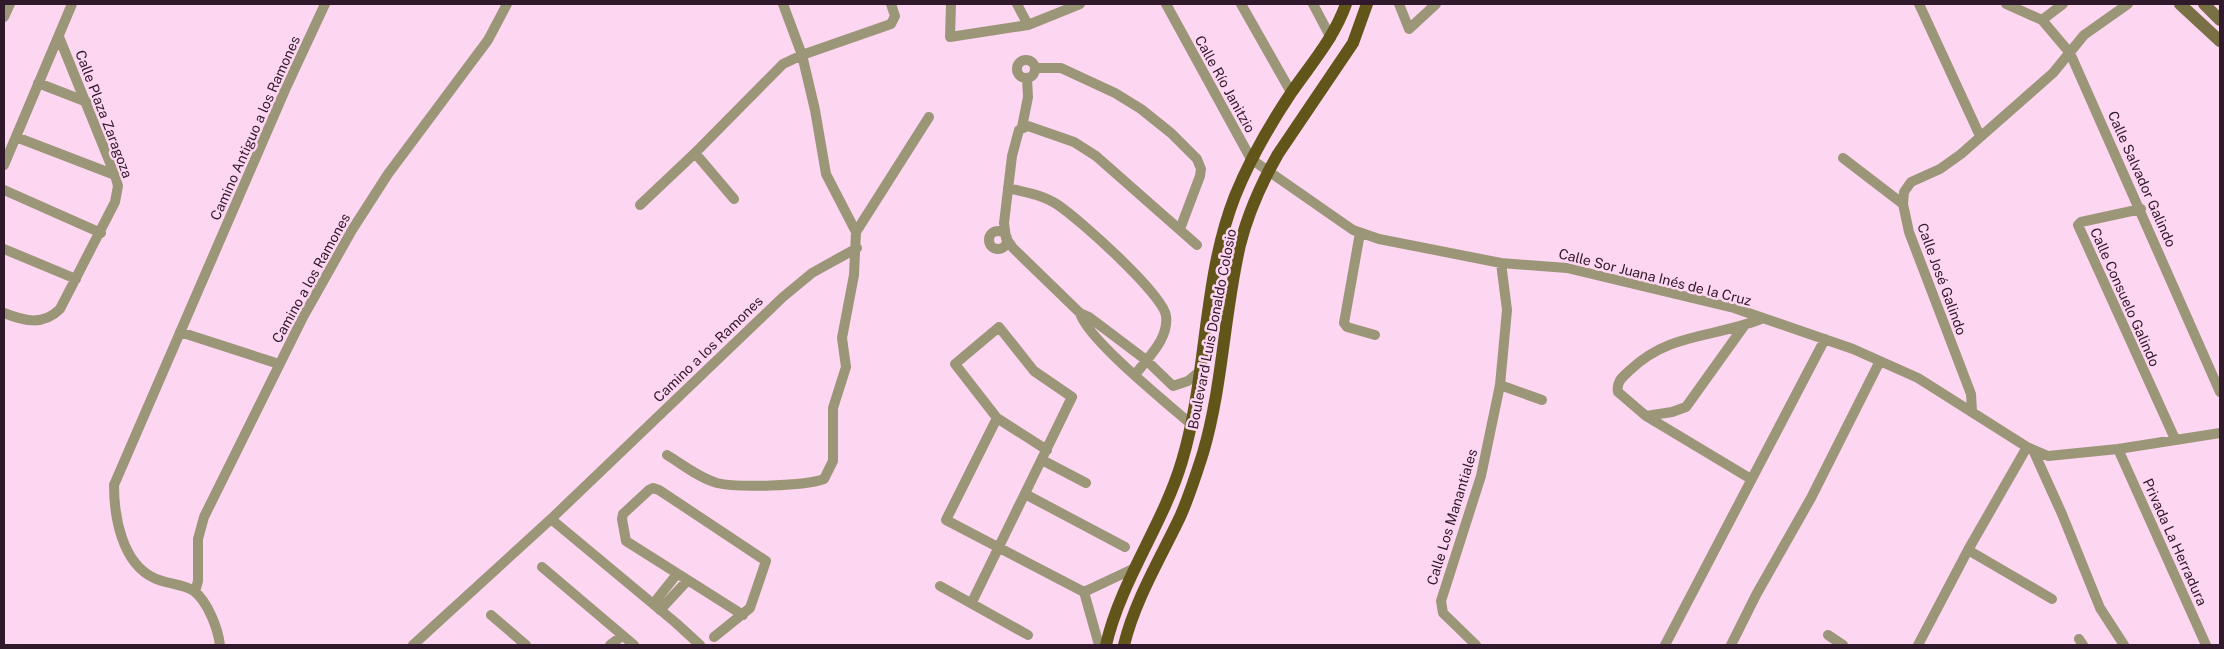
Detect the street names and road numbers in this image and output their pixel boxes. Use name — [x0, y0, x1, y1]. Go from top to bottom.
street label: Camino Antiguo a los Ramones — [207, 33, 303, 223]
street label: Calle Río Janitzio — [1192, 33, 1258, 135]
street label: Calle Plaza Zaragoza — [72, 48, 136, 180]
street label: Calle Salvador Galindo — [2105, 108, 2179, 250]
street label: Camino a los Ramones — [269, 210, 353, 346]
street label: Calle José Galindo — [1914, 221, 1970, 337]
street label: Calle Consuelo Galindo — [2087, 225, 2163, 369]
street label: Boulevard Luis Donaldo Colosio — [1185, 227, 1239, 431]
street label: Calle Sor Juana Inés de la Cruz — [1557, 245, 1753, 309]
street label: Camino a los Ramones — [650, 293, 766, 405]
street label: Calle Los Manantiales — [1424, 447, 1480, 587]
street label: Privada La Herradura — [2140, 476, 2210, 608]

